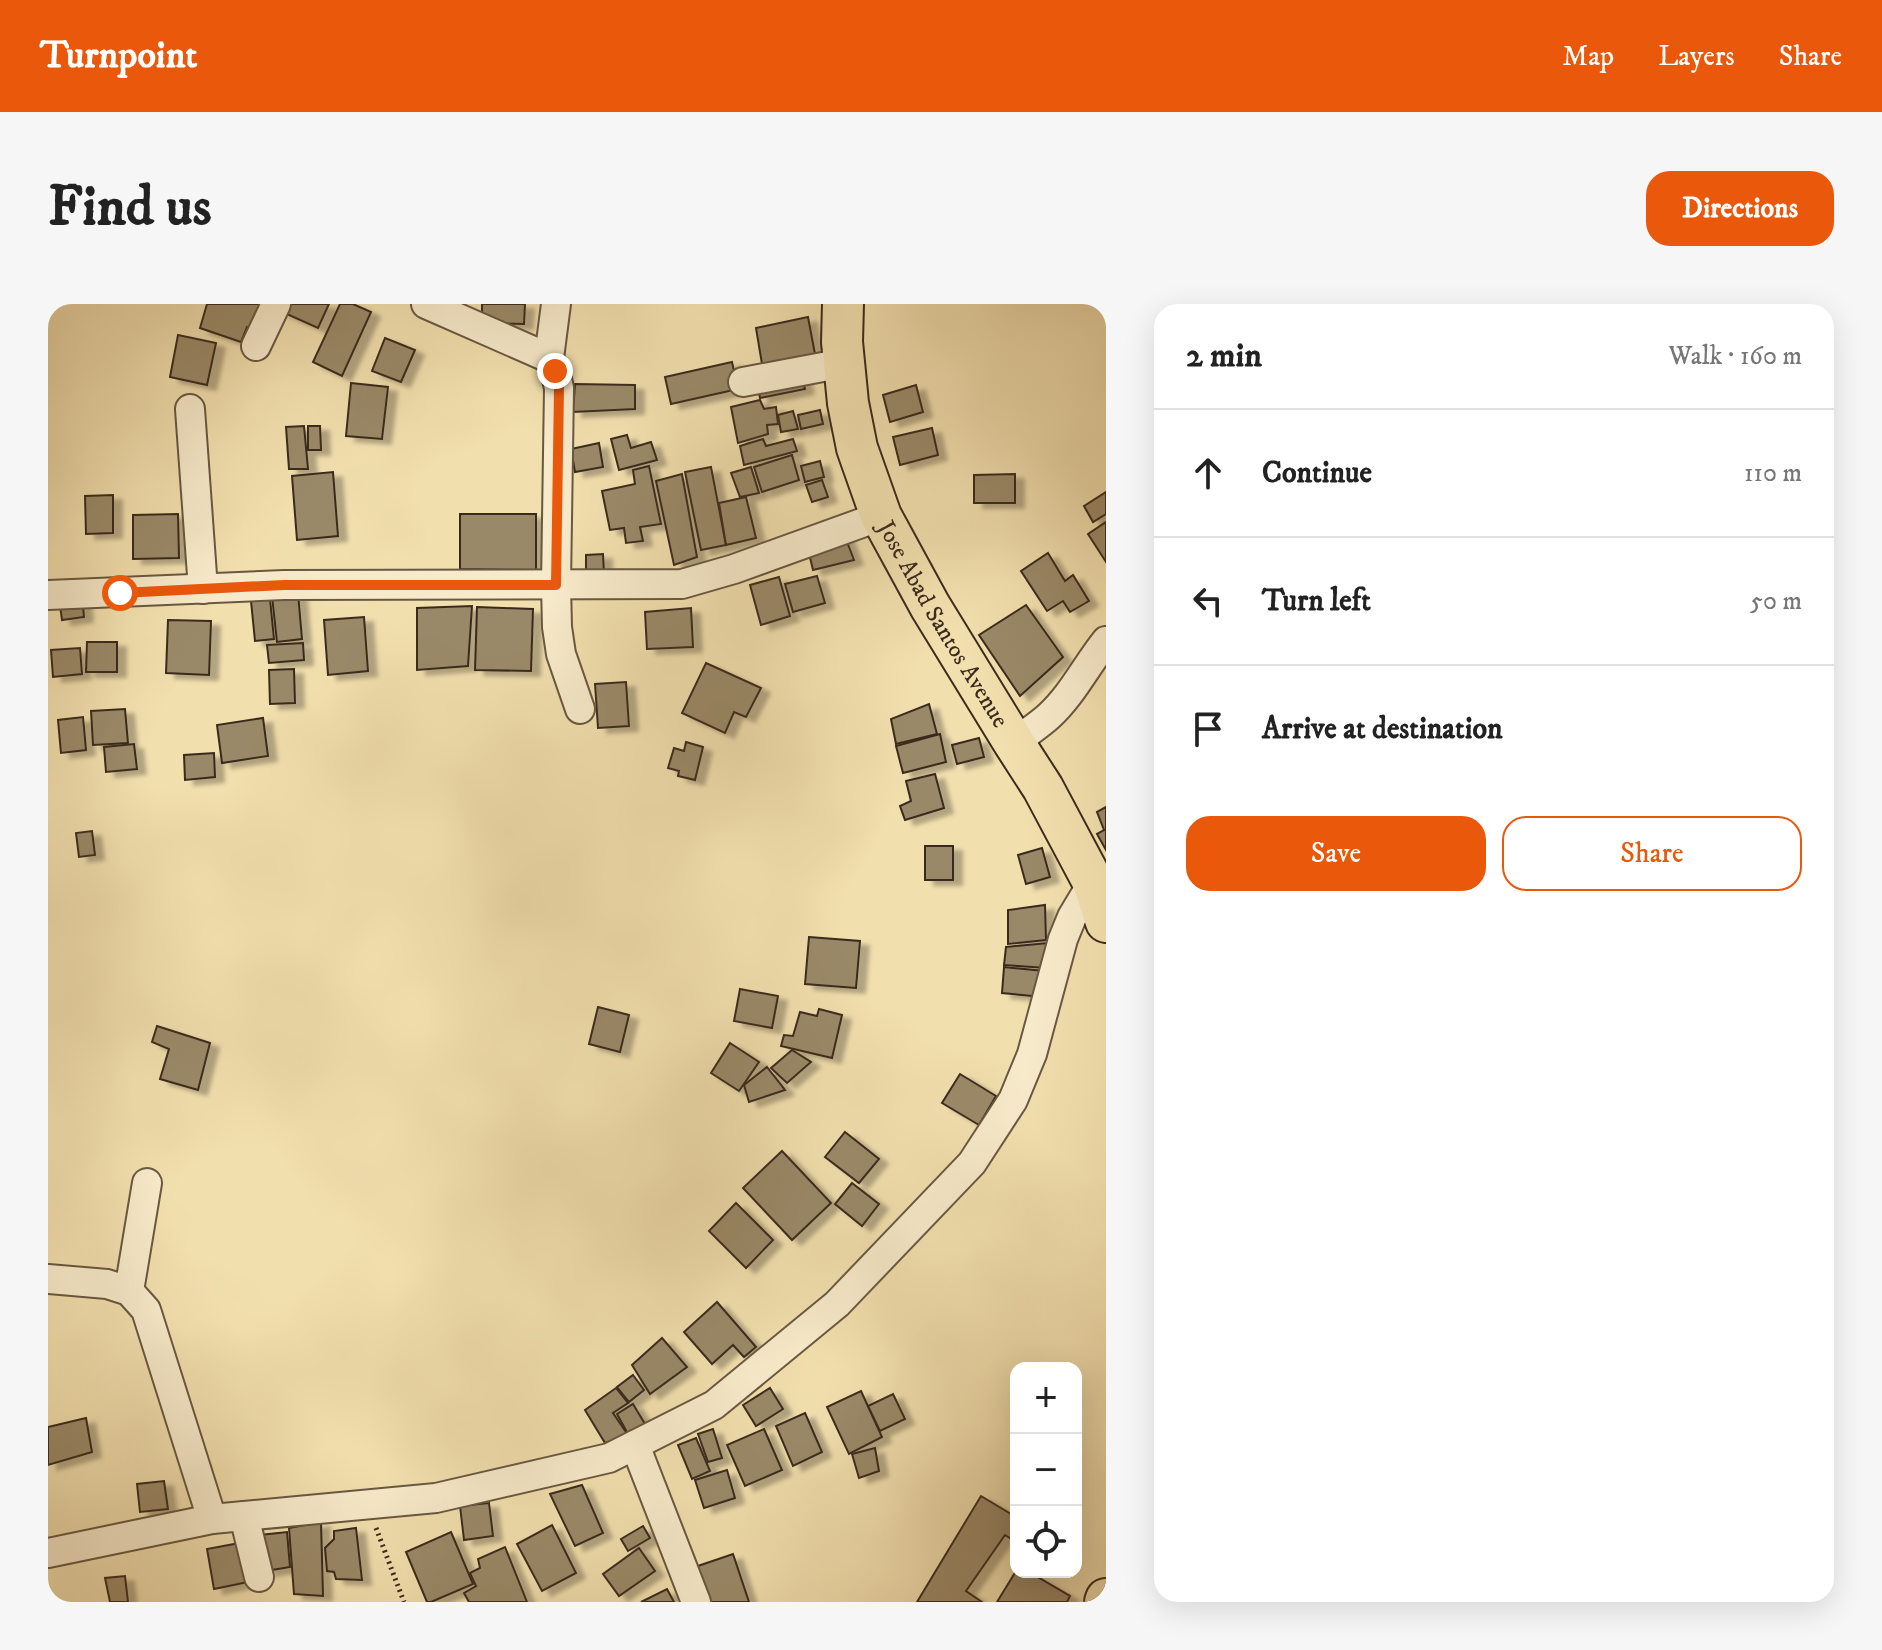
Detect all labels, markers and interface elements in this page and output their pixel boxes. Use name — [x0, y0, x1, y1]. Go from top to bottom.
text: Turnpoint — [40, 32, 198, 80]
text: Map — [1563, 39, 1614, 74]
text: Layers — [1658, 39, 1735, 74]
text: Share — [1779, 39, 1842, 74]
button: Directions — [1646, 171, 1834, 246]
text: Find us — [48, 173, 212, 243]
text: 2 min — [1186, 335, 1262, 377]
text: Walk · 160 m — [1669, 340, 1802, 373]
route end — [537, 353, 573, 389]
icon: ahead — [1186, 451, 1230, 495]
text: Continue — [1262, 455, 1372, 492]
text: 110 m — [1744, 457, 1802, 490]
street label: Jose Abad Santos Avenue — [869, 514, 1015, 733]
route start — [102, 575, 138, 611]
icon: left — [1186, 579, 1230, 623]
text: Turn left — [1262, 583, 1371, 620]
text: 50 m — [1750, 585, 1802, 618]
icon: arrive — [1186, 707, 1230, 751]
text: Arrive at destination — [1262, 711, 1503, 748]
button: Save — [1186, 816, 1486, 891]
button: Share — [1502, 816, 1802, 891]
map controls — [1010, 1362, 1082, 1578]
button: + — [1010, 1362, 1082, 1434]
button: − — [1010, 1434, 1082, 1506]
button: locate — [1010, 1506, 1082, 1578]

